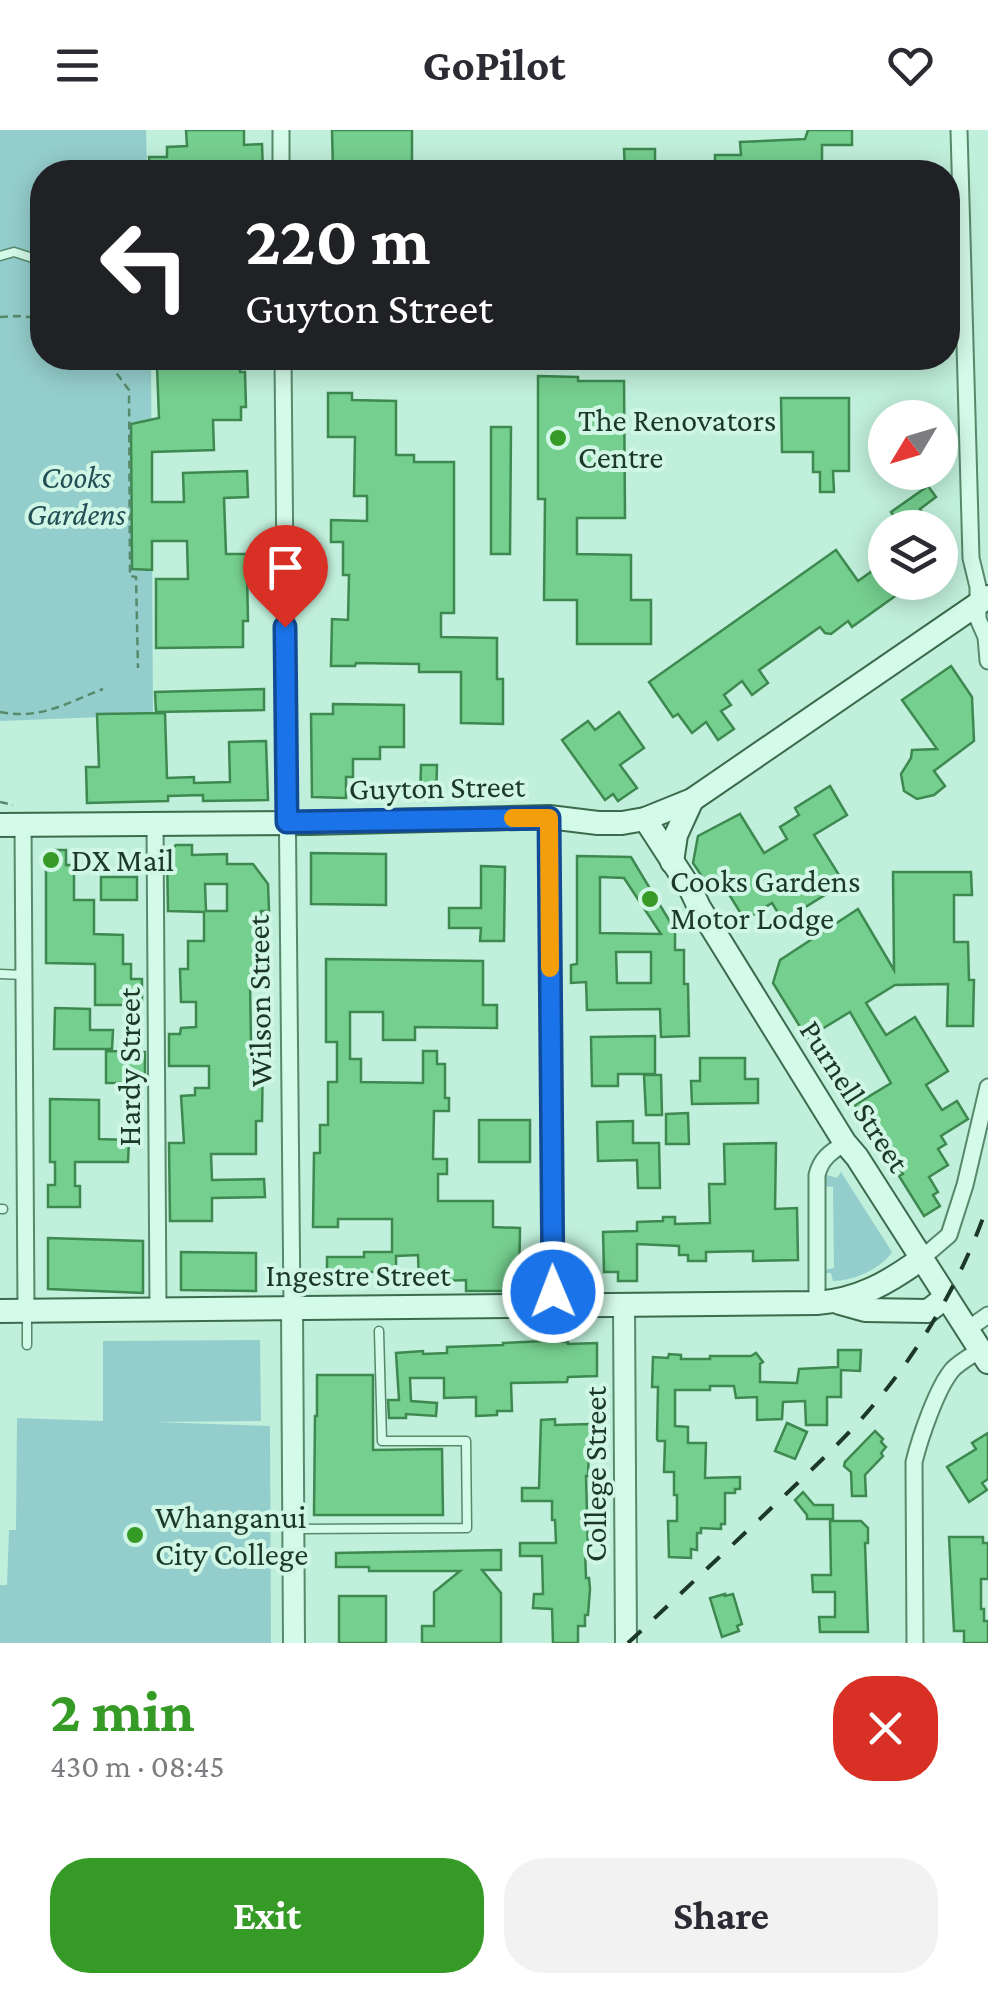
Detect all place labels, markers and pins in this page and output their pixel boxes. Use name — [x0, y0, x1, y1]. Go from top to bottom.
place label: The Renovators Centre — [578, 402, 776, 475]
marker: The Renovators Centre — [547, 427, 569, 449]
pin — [243, 525, 328, 628]
place label: DX Mail — [71, 842, 174, 878]
marker: DX Mail — [40, 849, 62, 871]
place label: Cooks Gardens Motor Lodge — [670, 863, 861, 936]
marker: Cooks Gardens Motor Lodge — [639, 888, 661, 910]
place label: Whanganui City College — [155, 1499, 308, 1572]
marker: Whanganui City College — [124, 1524, 146, 1546]

